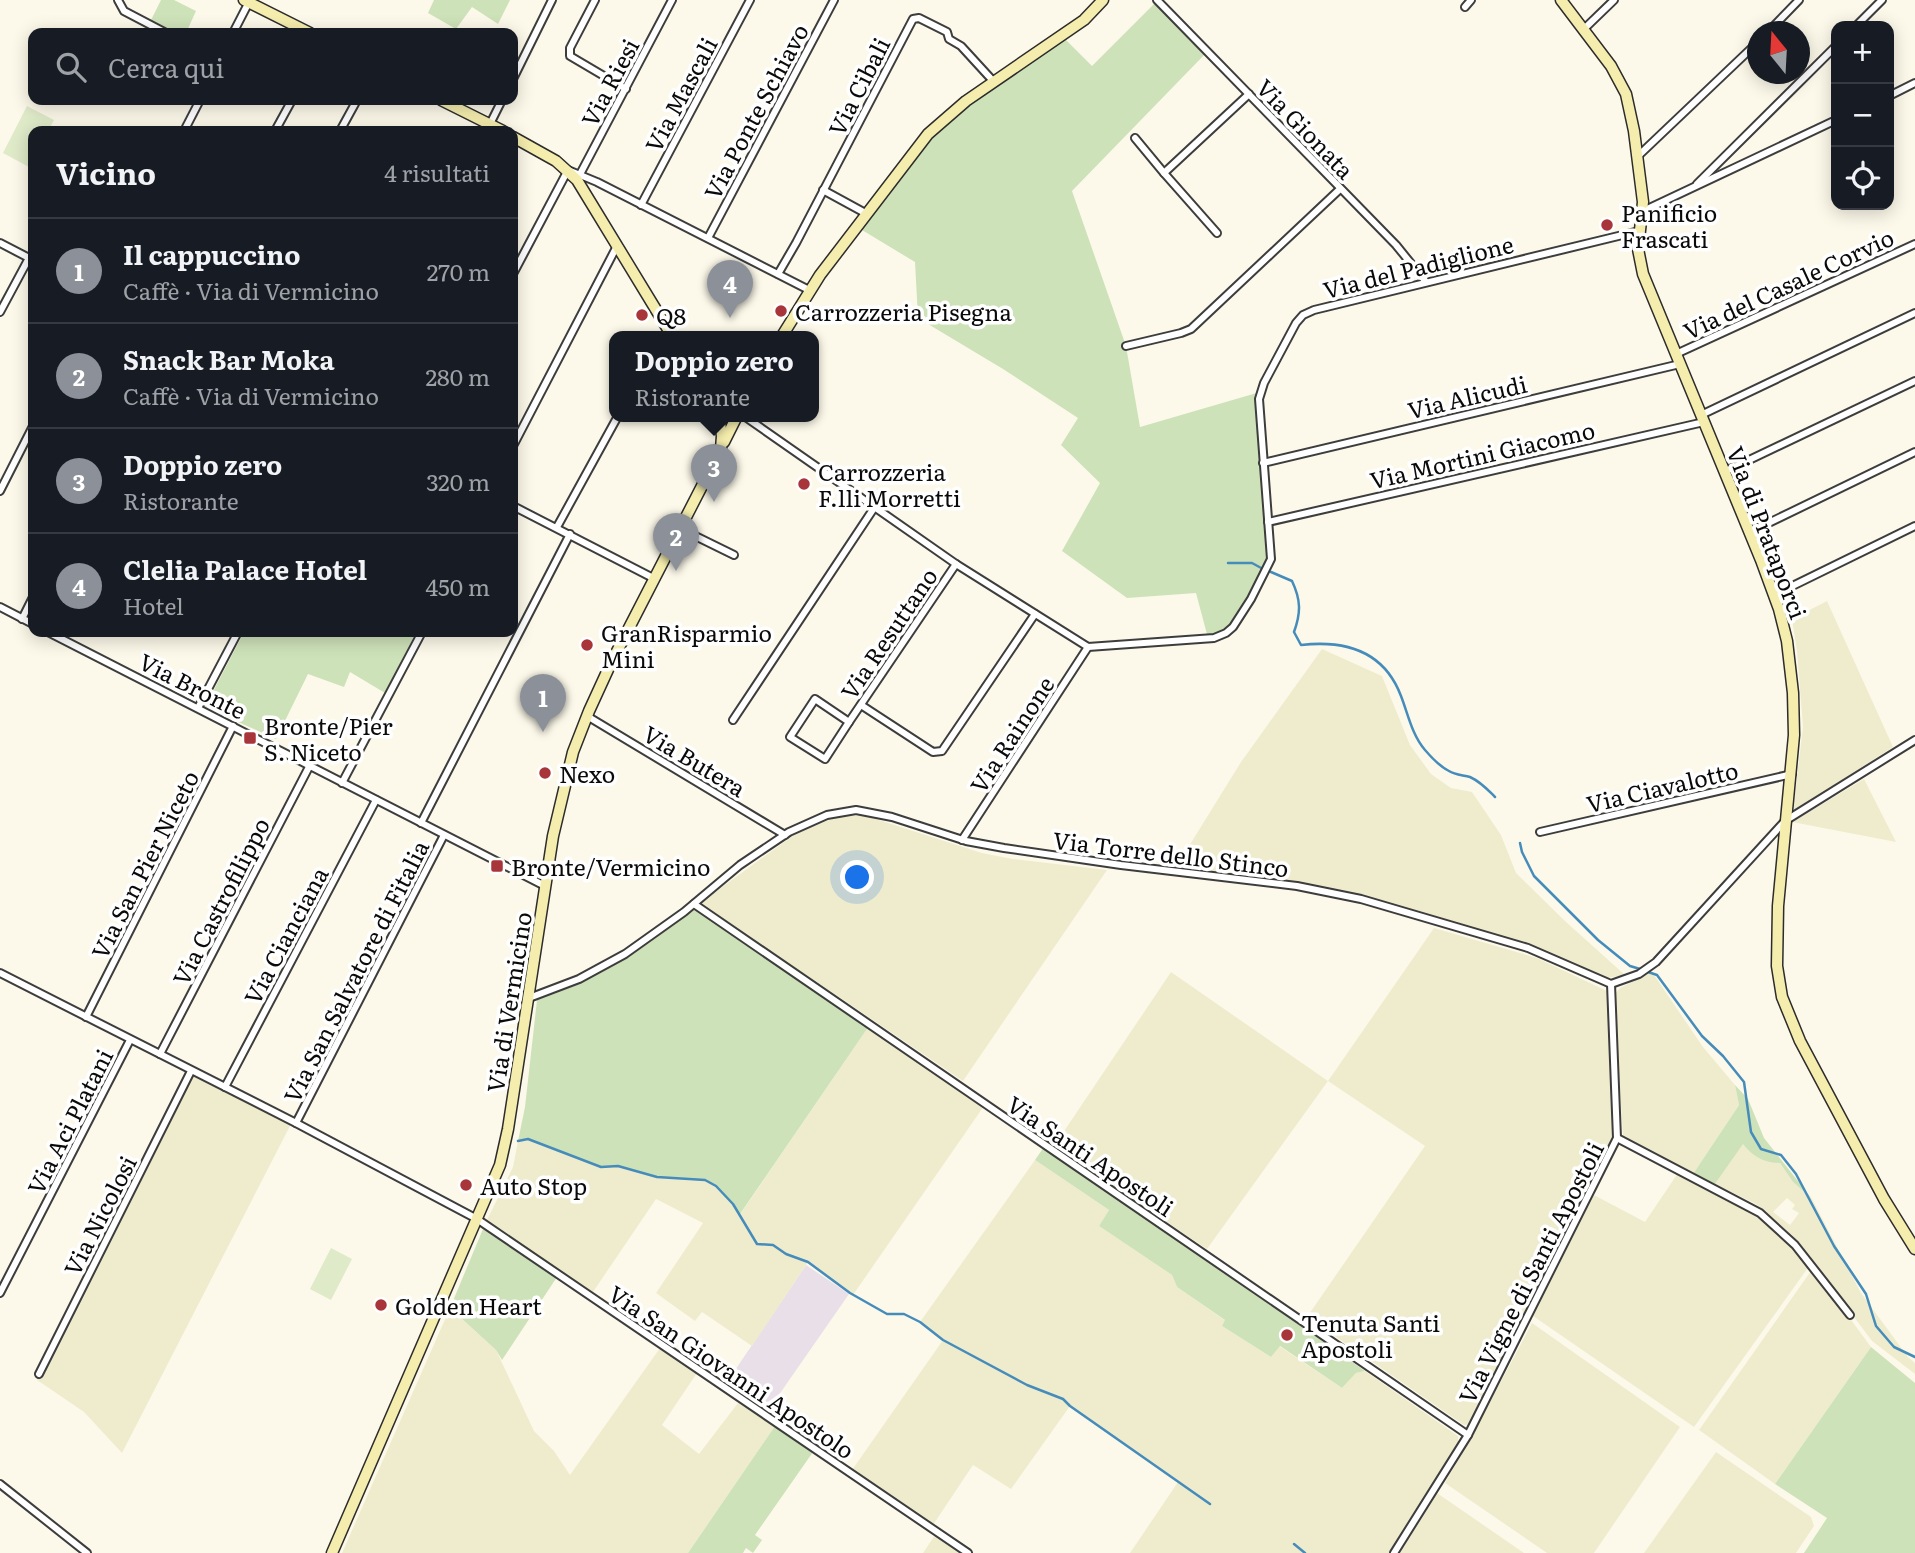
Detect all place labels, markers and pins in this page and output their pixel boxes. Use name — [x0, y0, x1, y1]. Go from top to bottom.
place label: Panificio Frascati — [1621, 195, 1717, 255]
marker: Panificio Frascati — [1599, 217, 1615, 233]
pin: 4 — [707, 260, 753, 318]
place label: Carrozzeria Pisegna — [795, 294, 1012, 328]
place label: Q8 — [656, 298, 686, 332]
marker: Carrozzeria Pisegna — [773, 303, 789, 319]
marker: Q8 — [634, 307, 650, 323]
pin: 3 — [691, 444, 737, 502]
place label: Carrozzeria F.lli Morretti — [818, 454, 961, 514]
marker: Carrozzeria F.lli Morretti — [796, 476, 812, 492]
pin: 2 — [653, 513, 699, 571]
place label: GranRisparmio Mini — [601, 615, 772, 675]
marker: GranRisparmio Mini — [579, 637, 595, 653]
pin: 1 — [520, 674, 566, 732]
place label: Bronte/Pier S. Niceto — [264, 708, 393, 768]
marker: Bronte/Pier S. Niceto — [242, 730, 258, 746]
place label: Nexo — [559, 756, 615, 790]
marker: Nexo — [537, 765, 553, 781]
place label: Bronte/Vermicino — [511, 849, 711, 883]
marker: Bronte/Vermicino — [489, 858, 505, 874]
place label: Auto Stop — [480, 1168, 587, 1202]
marker: Auto Stop — [458, 1177, 474, 1193]
place label: Golden Heart — [395, 1288, 542, 1322]
marker: Golden Heart — [373, 1297, 389, 1313]
place label: Tenuta Santi Apostoli — [1301, 1305, 1440, 1365]
marker: Tenuta Santi Apostoli — [1279, 1327, 1295, 1343]

